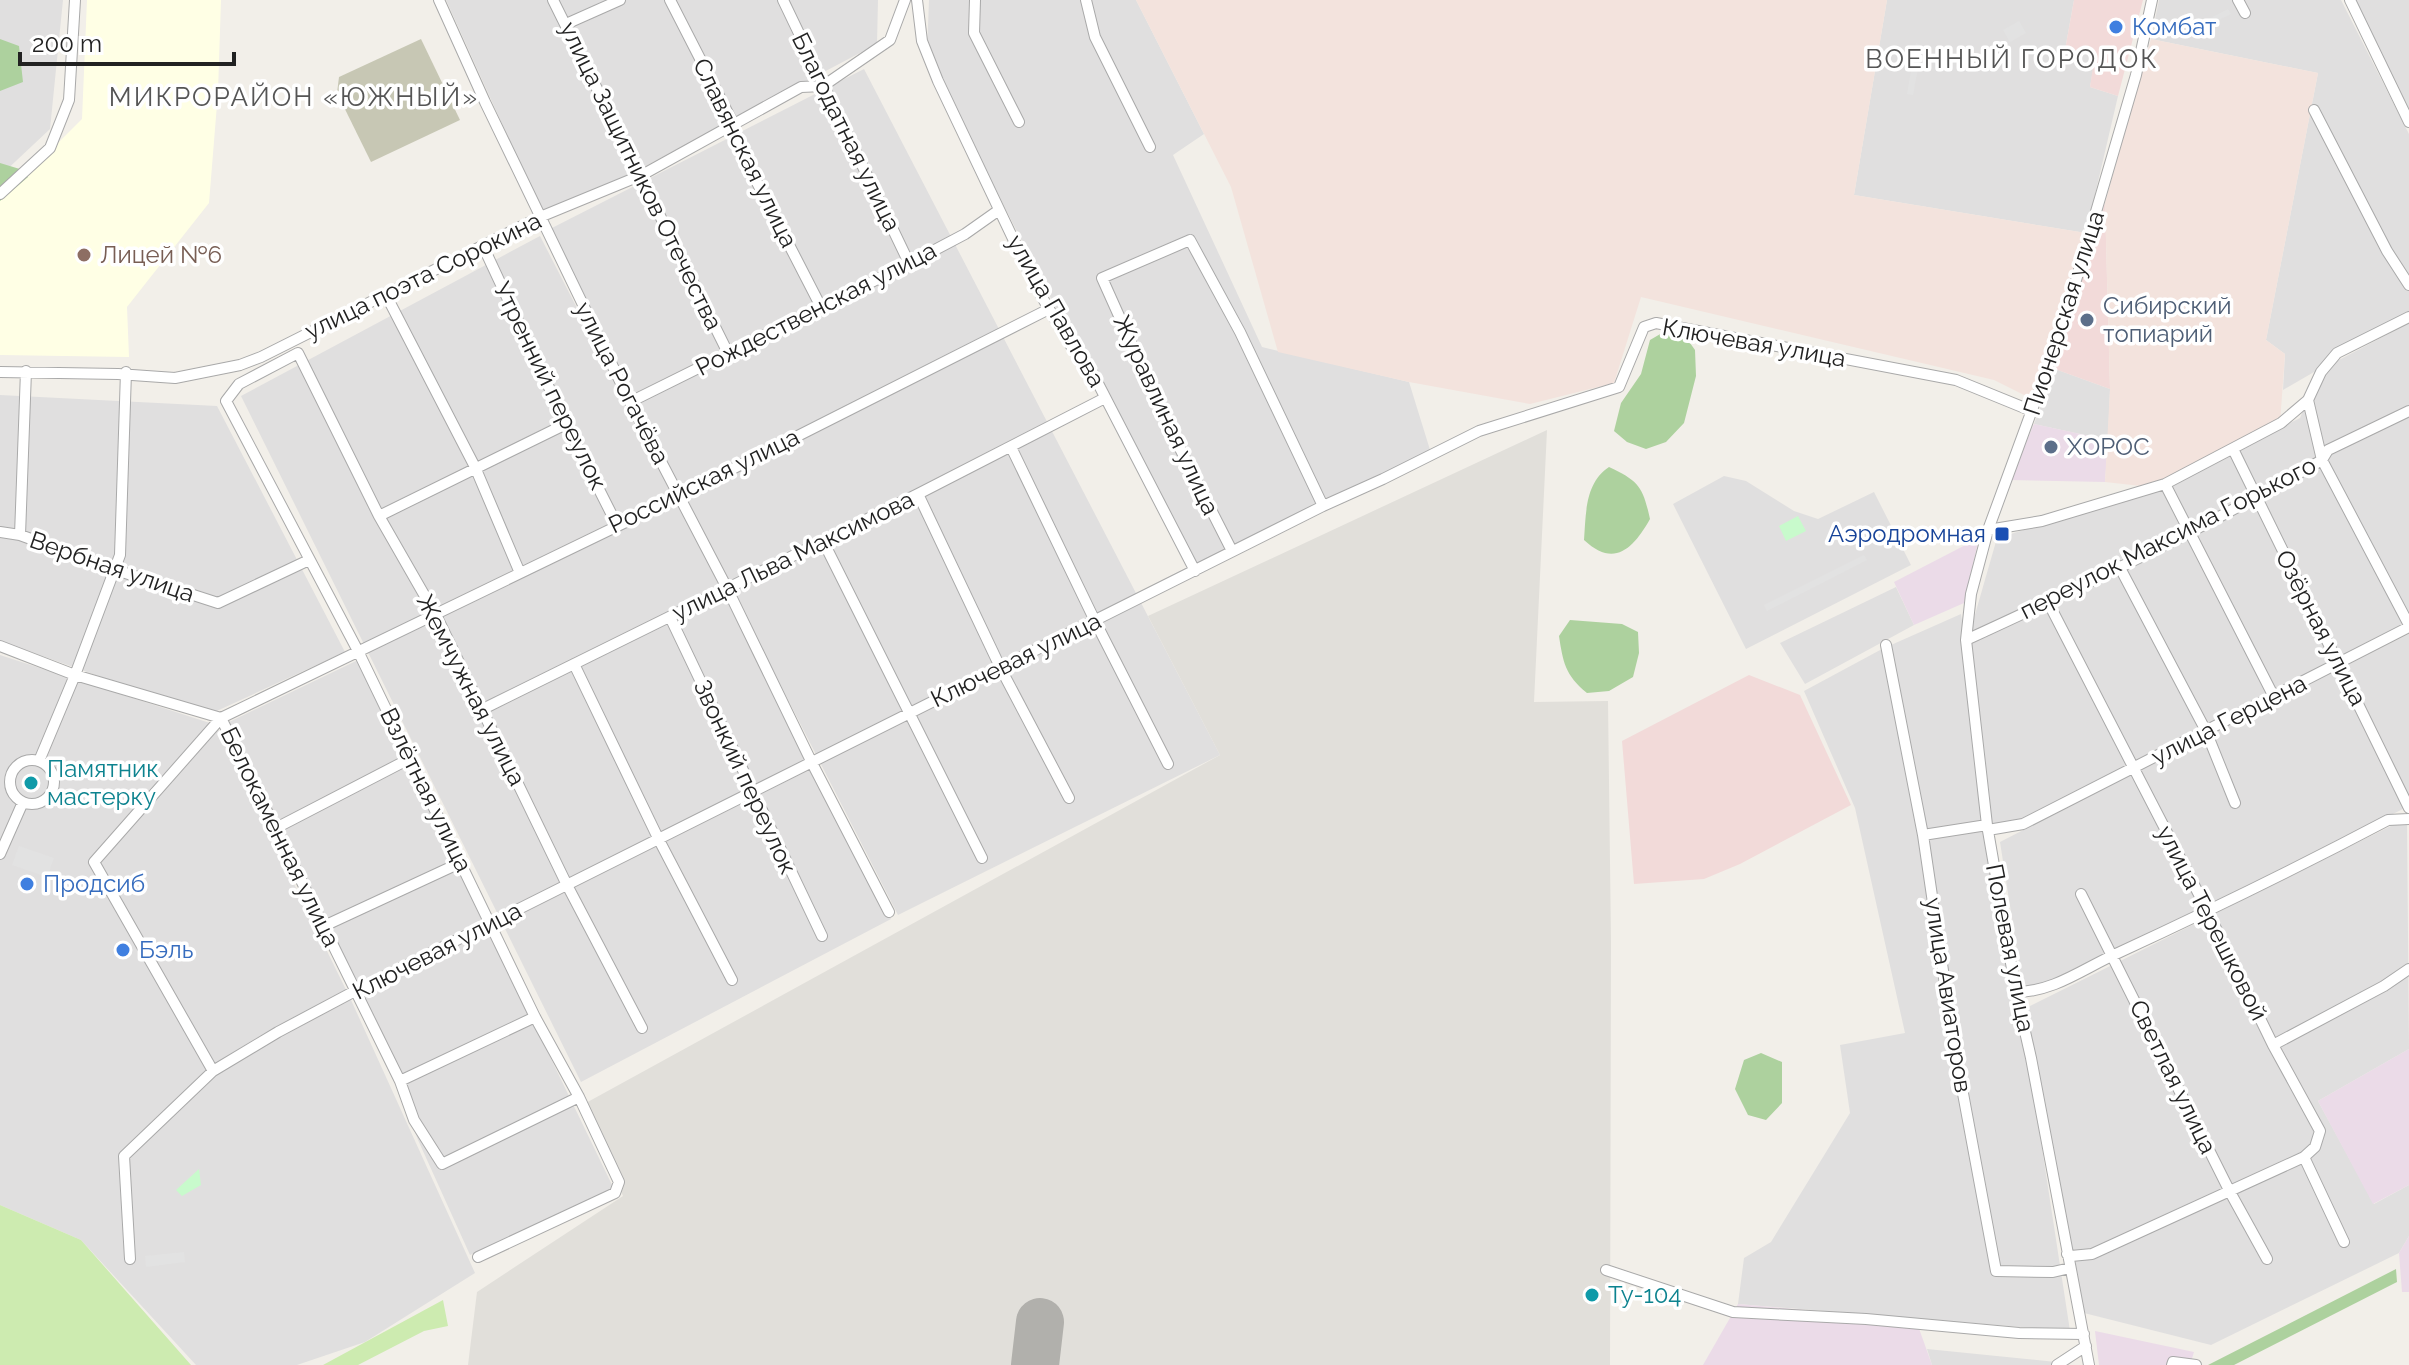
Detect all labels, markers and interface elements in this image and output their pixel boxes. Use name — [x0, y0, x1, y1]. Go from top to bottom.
place label: Комбат — [2132, 12, 2217, 41]
scale bar — [20, 16, 234, 66]
street label: улица Защитников Отечества — [554, 17, 729, 335]
marker: Комбат — [2107, 18, 2125, 36]
street label: Благодатная улица — [786, 28, 907, 236]
text: 200 m — [32, 29, 102, 58]
district label: ВОЕННЫЙ ГОРОДОК — [1865, 44, 2159, 74]
street label: Славянская улица — [687, 53, 804, 252]
district label: МИКРОРАЙОН «ЮЖНЫЙ» — [109, 82, 479, 112]
street label: улица поэта Сорокина — [300, 206, 546, 345]
street label: Пионерская улица — [2017, 207, 2110, 419]
street label: улица Павлова — [1001, 229, 1112, 392]
street label: Рождественская улица — [691, 235, 941, 382]
place label: Лицей №6 — [100, 240, 222, 269]
marker: Лицей №6 — [75, 246, 93, 264]
street label: Утренний переулок — [488, 277, 613, 494]
place label: Сибирский топиарий — [2103, 291, 2232, 348]
street label: улица Рогачёва — [569, 297, 676, 469]
street label: Журавлиная улица — [1107, 310, 1226, 519]
marker: Сибирский топиарий — [2078, 311, 2096, 329]
street label: Ключевая улица — [1660, 312, 1848, 373]
street label: Российская улица — [604, 422, 804, 539]
place label: ХОРОС — [2067, 432, 2150, 461]
marker: ХОРОС — [2042, 438, 2060, 456]
street label: переулок Максима Горького — [2015, 450, 2321, 625]
street label: улица Льва Максимова — [667, 484, 918, 627]
place label: Аэродромная — [1828, 519, 1986, 548]
street label: Вербная улица — [26, 525, 198, 608]
marker: Аэродромная — [1993, 525, 2011, 543]
street label: Озёрная улица — [2270, 545, 2373, 710]
street label: Жемчужная улица — [411, 589, 532, 790]
street label: Ключевая улица — [926, 606, 1106, 713]
street label: улица Герцена — [2146, 668, 2311, 771]
street label: Звонкий переулок — [688, 675, 803, 879]
street label: Взлётная улица — [374, 703, 479, 877]
street label: Белокаменная улица — [215, 722, 346, 951]
place label: Памятник мастерку — [47, 754, 159, 811]
marker: Памятник мастерку — [22, 774, 40, 792]
street label: улица Терешковой — [2151, 820, 2274, 1025]
street label: Полевая улица — [1980, 861, 2041, 1035]
place label: Продсиб — [43, 869, 145, 898]
marker: Продсиб — [18, 875, 36, 893]
street label: Ключевая улица — [347, 895, 526, 1006]
street label: улица Авиаторов — [1919, 895, 1978, 1095]
place label: Бэль — [139, 935, 193, 964]
marker: Бэль — [114, 941, 132, 959]
street label: Светлая улица — [2124, 995, 2223, 1158]
place label: Ту-104 — [1608, 1280, 1681, 1309]
marker: Ту-104 — [1583, 1286, 1601, 1304]

